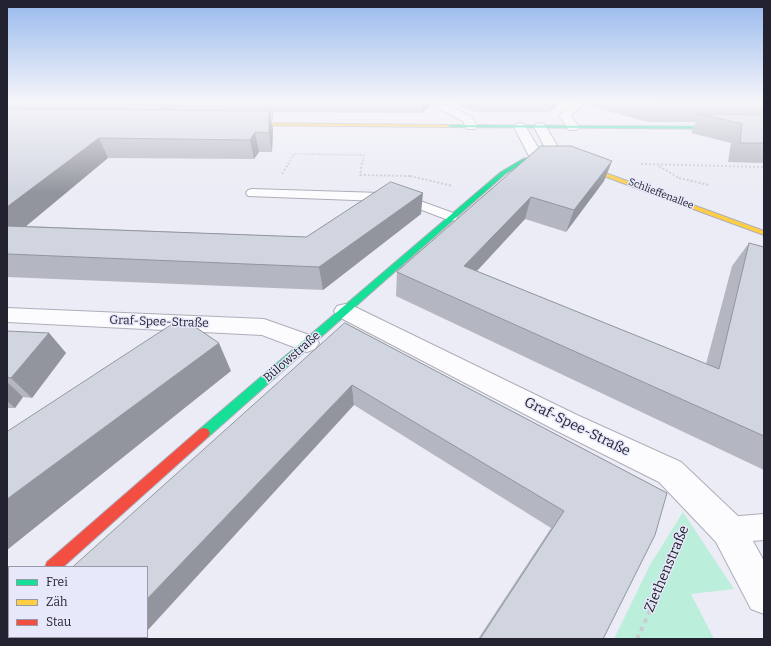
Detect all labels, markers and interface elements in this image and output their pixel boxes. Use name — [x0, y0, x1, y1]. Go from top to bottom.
street label: Schlieffenallee — [627, 176, 695, 212]
street label: Graf-Spee-Straße — [109, 313, 209, 331]
street label: Bülowstraße — [261, 329, 323, 385]
street label: Graf-Spee-Straße — [521, 394, 633, 460]
street label: Ziethenstraße — [641, 523, 693, 615]
legend — [8, 566, 148, 638]
text: Frei — [46, 575, 68, 589]
text: Zäh — [46, 595, 67, 609]
text: Stau — [46, 615, 71, 629]

